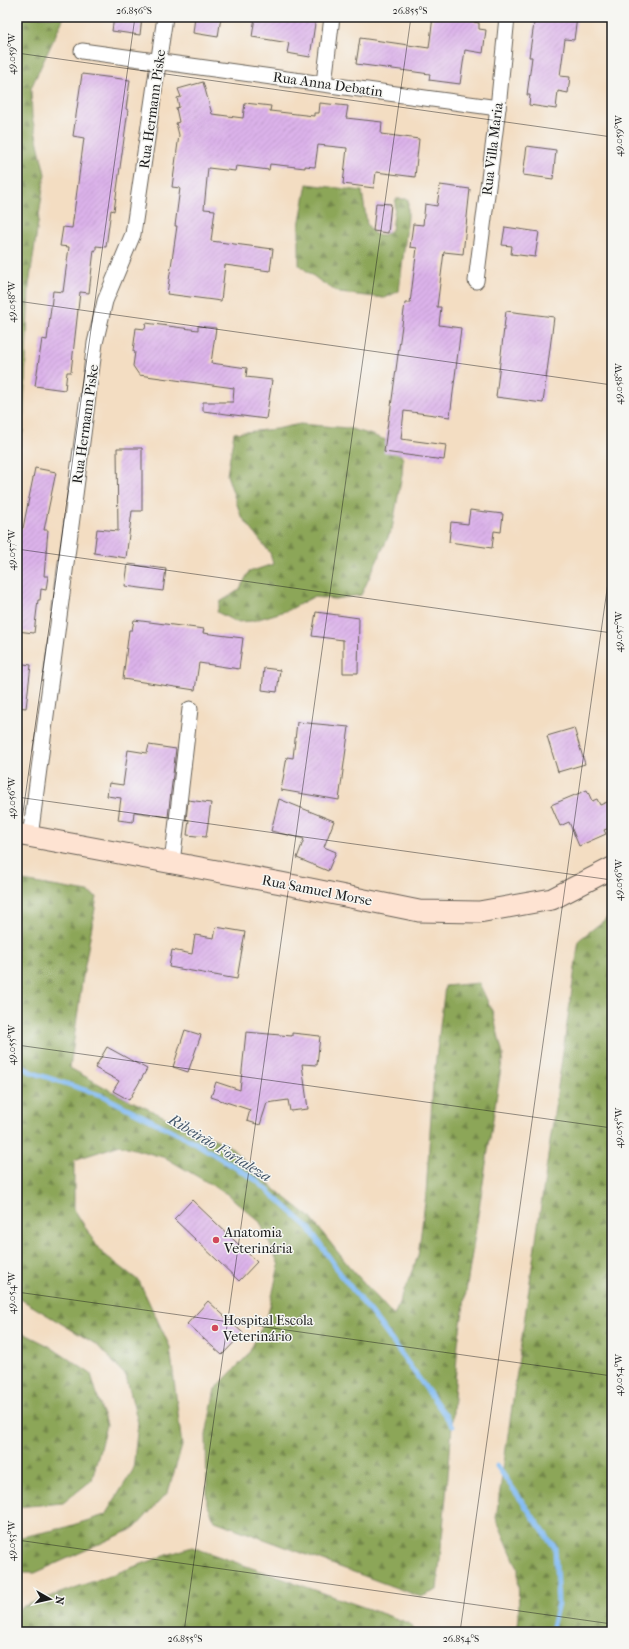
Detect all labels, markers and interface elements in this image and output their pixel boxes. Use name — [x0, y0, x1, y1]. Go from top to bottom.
text: 26.856°S — [116, 5, 152, 17]
text: 26.855°S — [393, 5, 427, 17]
text: 49.059°W — [6, 32, 18, 75]
street label: Rua Hermann Piske — [136, 48, 169, 170]
street label: Rua Anna Debatin — [272, 68, 384, 101]
street label: Rua Villa Maria — [478, 101, 507, 197]
text: 49.059°W — [613, 114, 625, 157]
text: 49.058°W — [6, 280, 18, 323]
text: 49.058°W — [613, 362, 625, 405]
street label: Rua Hermann Piske — [69, 363, 102, 485]
text: 49.057°W — [6, 528, 18, 571]
text: 49.057°W — [613, 610, 625, 653]
text: 49.056°W — [6, 776, 18, 819]
text: 49.056°W — [613, 858, 625, 901]
street label: Rua Samuel Morse — [260, 871, 373, 910]
text: 49.055°W — [6, 1023, 18, 1065]
text: 49.055°W — [613, 1106, 625, 1148]
water label: Ribeirão Fortaleza — [165, 1110, 275, 1186]
place label: Anatomia Veterinária — [223, 1224, 293, 1257]
marker: Anatomia Veterinária — [211, 1235, 221, 1245]
text: 49.054°W — [6, 1271, 18, 1314]
place label: Hospital Escola Veterinário — [222, 1312, 314, 1345]
marker: Hospital Escola Veterinário — [210, 1323, 220, 1333]
text: 49.054°W — [613, 1353, 625, 1396]
text: 49.053°W — [6, 1520, 18, 1561]
north arrow — [30, 1579, 70, 1619]
text: N — [52, 1595, 66, 1606]
text: 26.855°S — [168, 1633, 202, 1645]
text: 26.854°S — [443, 1633, 479, 1645]

